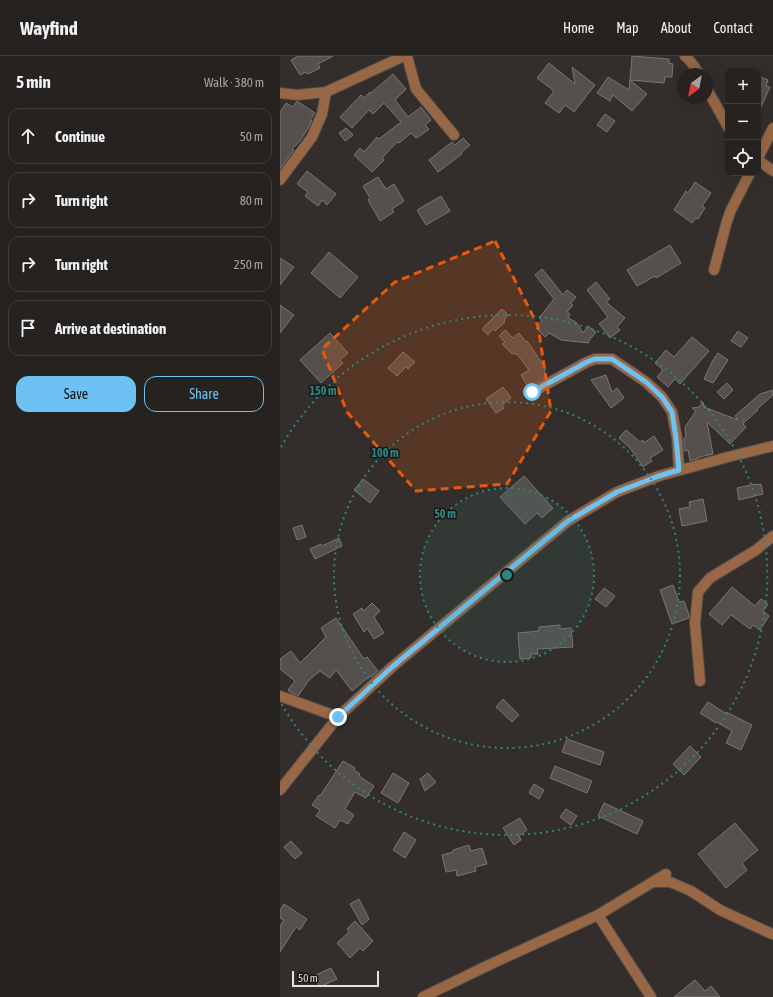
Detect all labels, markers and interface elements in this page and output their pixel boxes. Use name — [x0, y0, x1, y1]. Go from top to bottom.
text: Wayfind — [20, 17, 78, 39]
text: Home — [563, 20, 594, 36]
text: Map — [616, 20, 639, 36]
text: About — [661, 20, 692, 36]
text: Contact — [714, 20, 753, 36]
north arrow — [677, 68, 713, 104]
map controls — [725, 68, 761, 176]
button: + — [725, 68, 761, 104]
text: 5 min — [16, 72, 51, 92]
text: Walk · 380 m — [204, 75, 264, 90]
button: − — [725, 104, 761, 140]
icon: ahead — [17, 125, 39, 147]
text: Continue — [55, 128, 105, 145]
text: 50 m — [240, 129, 263, 144]
button: locate — [725, 140, 761, 176]
icon: right — [17, 189, 39, 211]
text: Turn right — [55, 192, 108, 209]
text: 80 m — [240, 193, 263, 208]
icon: right — [17, 253, 39, 275]
text: Turn right — [55, 256, 108, 273]
text: 250 m — [234, 257, 263, 272]
icon: arrive — [17, 317, 39, 339]
text: Arrive at destination — [55, 320, 166, 337]
button: Save — [16, 376, 136, 412]
button: Share — [144, 376, 264, 412]
route start — [523, 383, 541, 401]
text: 150 m — [309, 384, 337, 398]
text: 100 m — [371, 446, 399, 460]
text: 50 m — [434, 507, 456, 521]
centre of rings — [500, 568, 514, 582]
route end — [329, 708, 347, 726]
scale bar — [292, 969, 379, 988]
text: 50 m — [298, 972, 318, 984]

